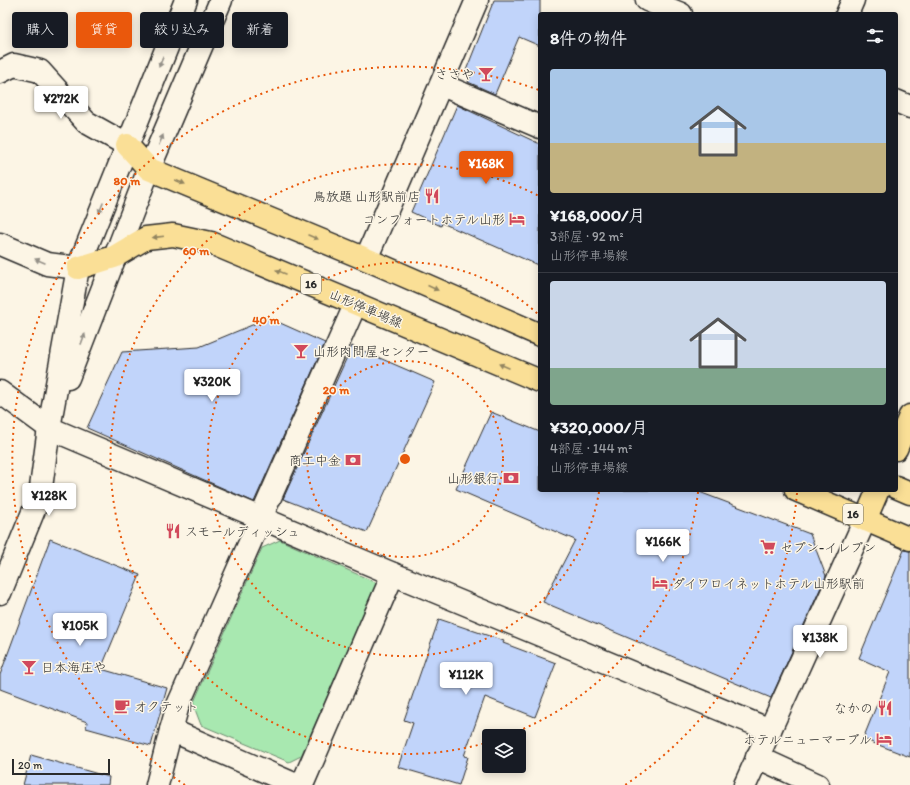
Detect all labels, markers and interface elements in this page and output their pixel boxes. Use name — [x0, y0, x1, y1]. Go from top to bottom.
chip: 購入 — [12, 12, 68, 48]
chip: 賃貸 — [76, 12, 132, 48]
chip: 絞り込み — [140, 12, 224, 48]
chip: 新着 — [232, 12, 288, 48]
icon: filters — [864, 25, 886, 47]
text: 8件の物件 — [550, 28, 627, 48]
one-way arrow — [158, 56, 164, 67]
bar icon: ささや — [477, 65, 495, 83]
place label: ささや — [435, 67, 474, 82]
pin: ¥272K — [33, 86, 89, 120]
text: ¥272K — [43, 91, 79, 106]
icon: home — [682, 95, 754, 167]
one-way arrow — [159, 133, 165, 145]
pin: ¥168K — [458, 151, 514, 185]
text: ¥168K — [468, 156, 504, 171]
text: 80 m — [114, 174, 141, 188]
one-way arrow — [175, 179, 186, 185]
restaurant icon: 鳥放題 山形駅前店 — [423, 187, 441, 205]
place label: 鳥放題 山形駅前店 — [313, 189, 420, 204]
one-way arrow — [98, 203, 104, 215]
text: ¥168,000/月 — [550, 205, 645, 225]
hotel icon: コンフォートホテル山形 — [508, 210, 526, 228]
place label: コンフォートホテル山形 — [363, 212, 505, 227]
text: 3部屋 · 92 m² — [550, 229, 624, 244]
one-way arrow — [152, 234, 164, 240]
one-way arrow — [308, 234, 319, 240]
text: 60 m — [183, 244, 210, 258]
text: 山形停車場線 — [550, 248, 628, 263]
one-way arrow — [33, 257, 45, 263]
one-way arrow — [275, 269, 287, 275]
road number: 16 — [301, 274, 321, 294]
one-way arrow — [427, 285, 438, 291]
street label: 山形停車場線 — [327, 286, 406, 331]
icon: home — [682, 307, 754, 379]
text: 40 m — [252, 313, 281, 327]
one-way arrow — [81, 332, 87, 344]
bar icon: 山形肉問屋センター — [292, 342, 310, 360]
place label: 山形肉問屋センター — [313, 344, 429, 359]
one-way arrow — [499, 363, 510, 369]
pin: ¥320K — [184, 369, 240, 403]
text: ¥320K — [193, 374, 231, 389]
text: 20 m — [323, 383, 350, 397]
text: ¥320,000/月 — [550, 417, 648, 437]
text: 4部屋 · 144 m² — [550, 441, 632, 456]
bank icon: 商工中金 — [344, 451, 362, 469]
centre of rings — [398, 452, 412, 466]
place label: 商工中金 — [289, 453, 341, 468]
text: 山形停車場線 — [550, 460, 628, 475]
bank icon: 山形銀行 — [502, 469, 520, 487]
place label: 山形銀行 — [447, 471, 499, 486]
pin: ¥128K — [21, 483, 77, 517]
text: ¥128K — [31, 488, 67, 503]
road number: 16 — [843, 504, 863, 524]
restaurant icon: スモールディッシュ — [164, 522, 182, 540]
place label: スモールディッシュ — [185, 524, 300, 539]
pin: ¥166K — [635, 529, 691, 563]
text: ¥166K — [645, 534, 681, 549]
supermarket icon: セブン-イレブン — [759, 538, 777, 556]
place label: セブン-イレブン — [780, 540, 876, 555]
hotel icon: ダイワロイネットホテル山形駅前 — [651, 574, 669, 592]
place label: ダイワロイネットホテル山形駅前 — [672, 576, 865, 591]
pin: ¥105K — [52, 613, 108, 647]
text: ¥105K — [62, 618, 98, 633]
pin: ¥138K — [792, 625, 848, 659]
text: ¥138K — [802, 630, 838, 645]
bar icon: 日本海庄や — [20, 658, 38, 676]
place label: 日本海庄や — [41, 660, 106, 675]
pin: ¥112K — [438, 662, 494, 696]
text: ¥112K — [449, 667, 483, 682]
cafe icon: オクテット — [113, 697, 131, 715]
place label: オクテット — [134, 699, 198, 714]
restaurant icon: なかの — [876, 699, 894, 717]
place label: なかの — [834, 701, 873, 716]
map controls — [482, 729, 526, 773]
button: layers — [482, 729, 526, 773]
hotel icon: ホテルニューマーブル — [875, 730, 893, 748]
place label: ホテルニューマーブル — [743, 732, 872, 747]
scale bar — [12, 757, 110, 776]
text: 20 m — [18, 759, 42, 772]

